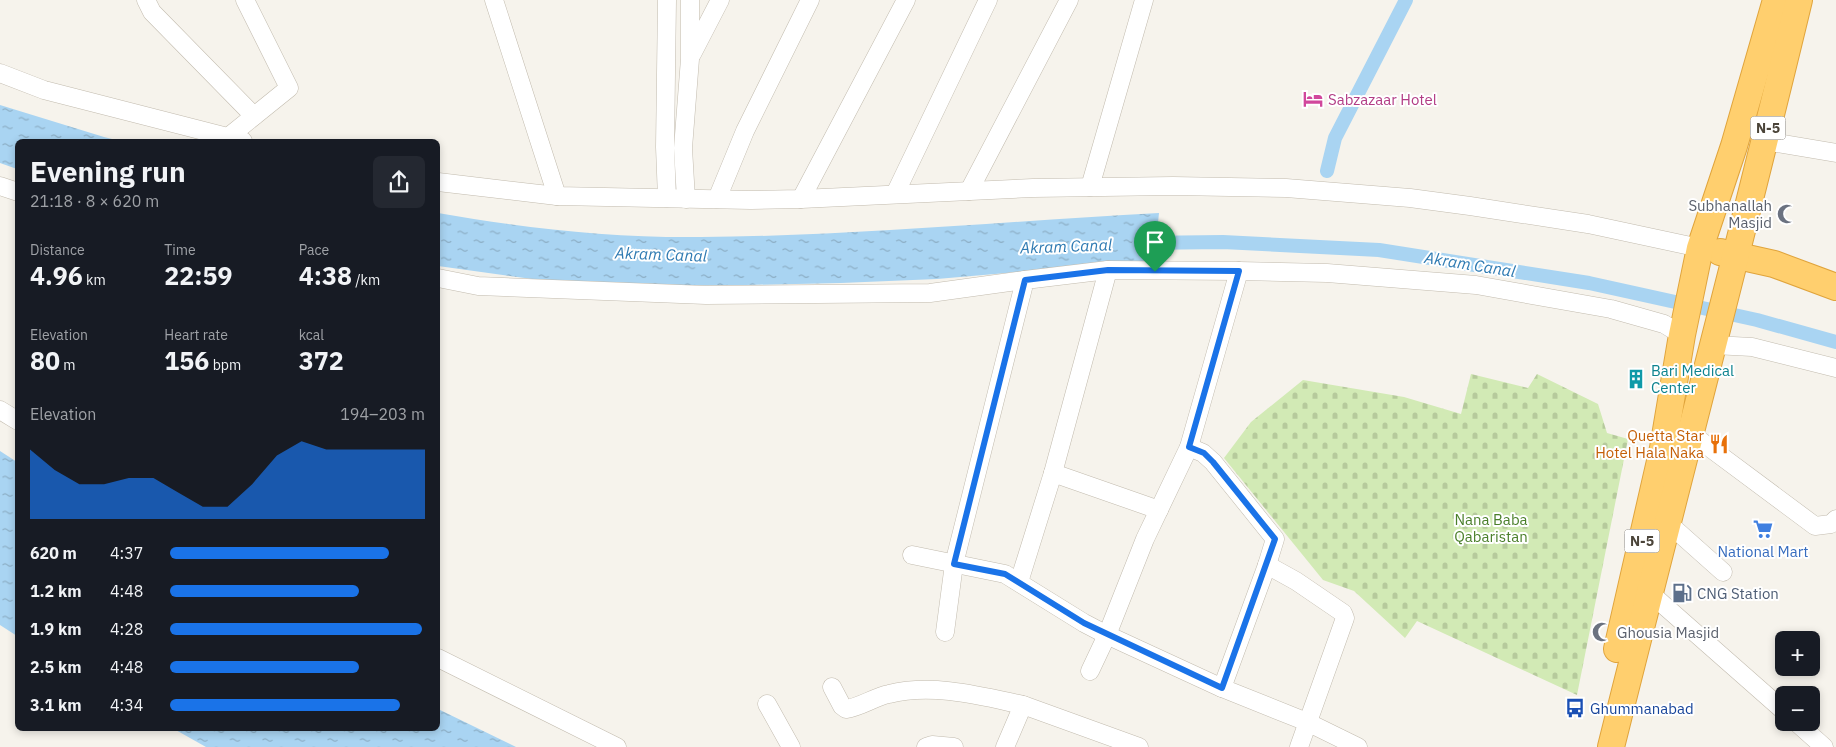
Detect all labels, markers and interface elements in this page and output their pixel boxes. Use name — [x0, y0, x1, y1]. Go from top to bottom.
hotel icon: Sabzazaar Hotel — [1302, 88, 1324, 110]
place label: Sabzazaar Hotel — [1328, 90, 1437, 109]
road number: N-5 — [1750, 116, 1786, 140]
text: Evening run — [30, 153, 186, 190]
button: share — [373, 156, 425, 208]
text: 21:18 · 8 × 620 m — [30, 191, 159, 211]
place label: Subhanallah Masjid — [1688, 196, 1772, 232]
mosque icon: Subhanallah Masjid — [1776, 203, 1798, 225]
pin — [1134, 221, 1176, 272]
icon: arrive — [1141, 228, 1169, 256]
water label: Akram Canal — [1019, 234, 1113, 258]
text: Distance — [30, 241, 85, 259]
text: Time — [164, 241, 196, 259]
text: Pace — [299, 241, 329, 259]
water label: Akram Canal — [614, 242, 708, 266]
water label: Akram Canal — [1422, 247, 1518, 281]
text: 4.96 — [30, 259, 83, 292]
text: 22:59 — [164, 259, 233, 292]
text: 4:38 — [299, 259, 352, 292]
text: km — [83, 271, 106, 289]
text: /km — [352, 271, 380, 289]
text: Elevation — [30, 326, 88, 344]
text: Heart rate — [164, 326, 228, 344]
text: kcal — [299, 326, 324, 344]
text: 80 — [30, 344, 60, 377]
text: 156 — [164, 344, 209, 377]
text: 372 — [299, 344, 344, 377]
text: m — [60, 356, 76, 374]
text: bpm — [209, 356, 241, 374]
place label: Bari Medical Center — [1651, 361, 1734, 397]
building icon: Bari Medical Center — [1625, 368, 1647, 390]
text: Elevation — [30, 404, 96, 424]
text: 194–203 m — [340, 404, 425, 424]
place label: Quetta Star Hotel Hala Naka — [1595, 426, 1704, 462]
restaurant icon: Quetta Star Hotel Hala Naka — [1708, 433, 1730, 455]
park label: Nana Baba Qabaristan — [1454, 510, 1528, 546]
supermarket icon: National Mart — [1752, 518, 1774, 540]
road number: N-5 — [1624, 530, 1660, 552]
place label: National Mart — [1717, 542, 1809, 561]
text: 620 m — [30, 543, 77, 563]
text: 4:37 — [110, 543, 143, 563]
text: 1.2 km — [30, 581, 81, 601]
text: 4:48 — [110, 581, 143, 601]
fuel station icon: CNG Station — [1671, 582, 1693, 604]
place label: CNG Station — [1697, 584, 1779, 603]
text: 1.9 km — [30, 619, 81, 639]
text: 4:28 — [110, 619, 143, 639]
mosque icon: Ghousia Masjid — [1591, 621, 1613, 643]
place label: Ghousia Masjid — [1617, 623, 1719, 642]
map controls — [1775, 631, 1820, 731]
button: + — [1775, 631, 1820, 676]
text: 2.5 km — [30, 657, 81, 677]
text: 4:48 — [110, 657, 143, 677]
button: − — [1775, 686, 1820, 731]
text: 3.1 km — [30, 695, 81, 715]
text: 4:34 — [110, 695, 143, 715]
bus stop icon: Ghummanabad — [1564, 697, 1586, 719]
place label: Ghummanabad — [1590, 699, 1694, 718]

